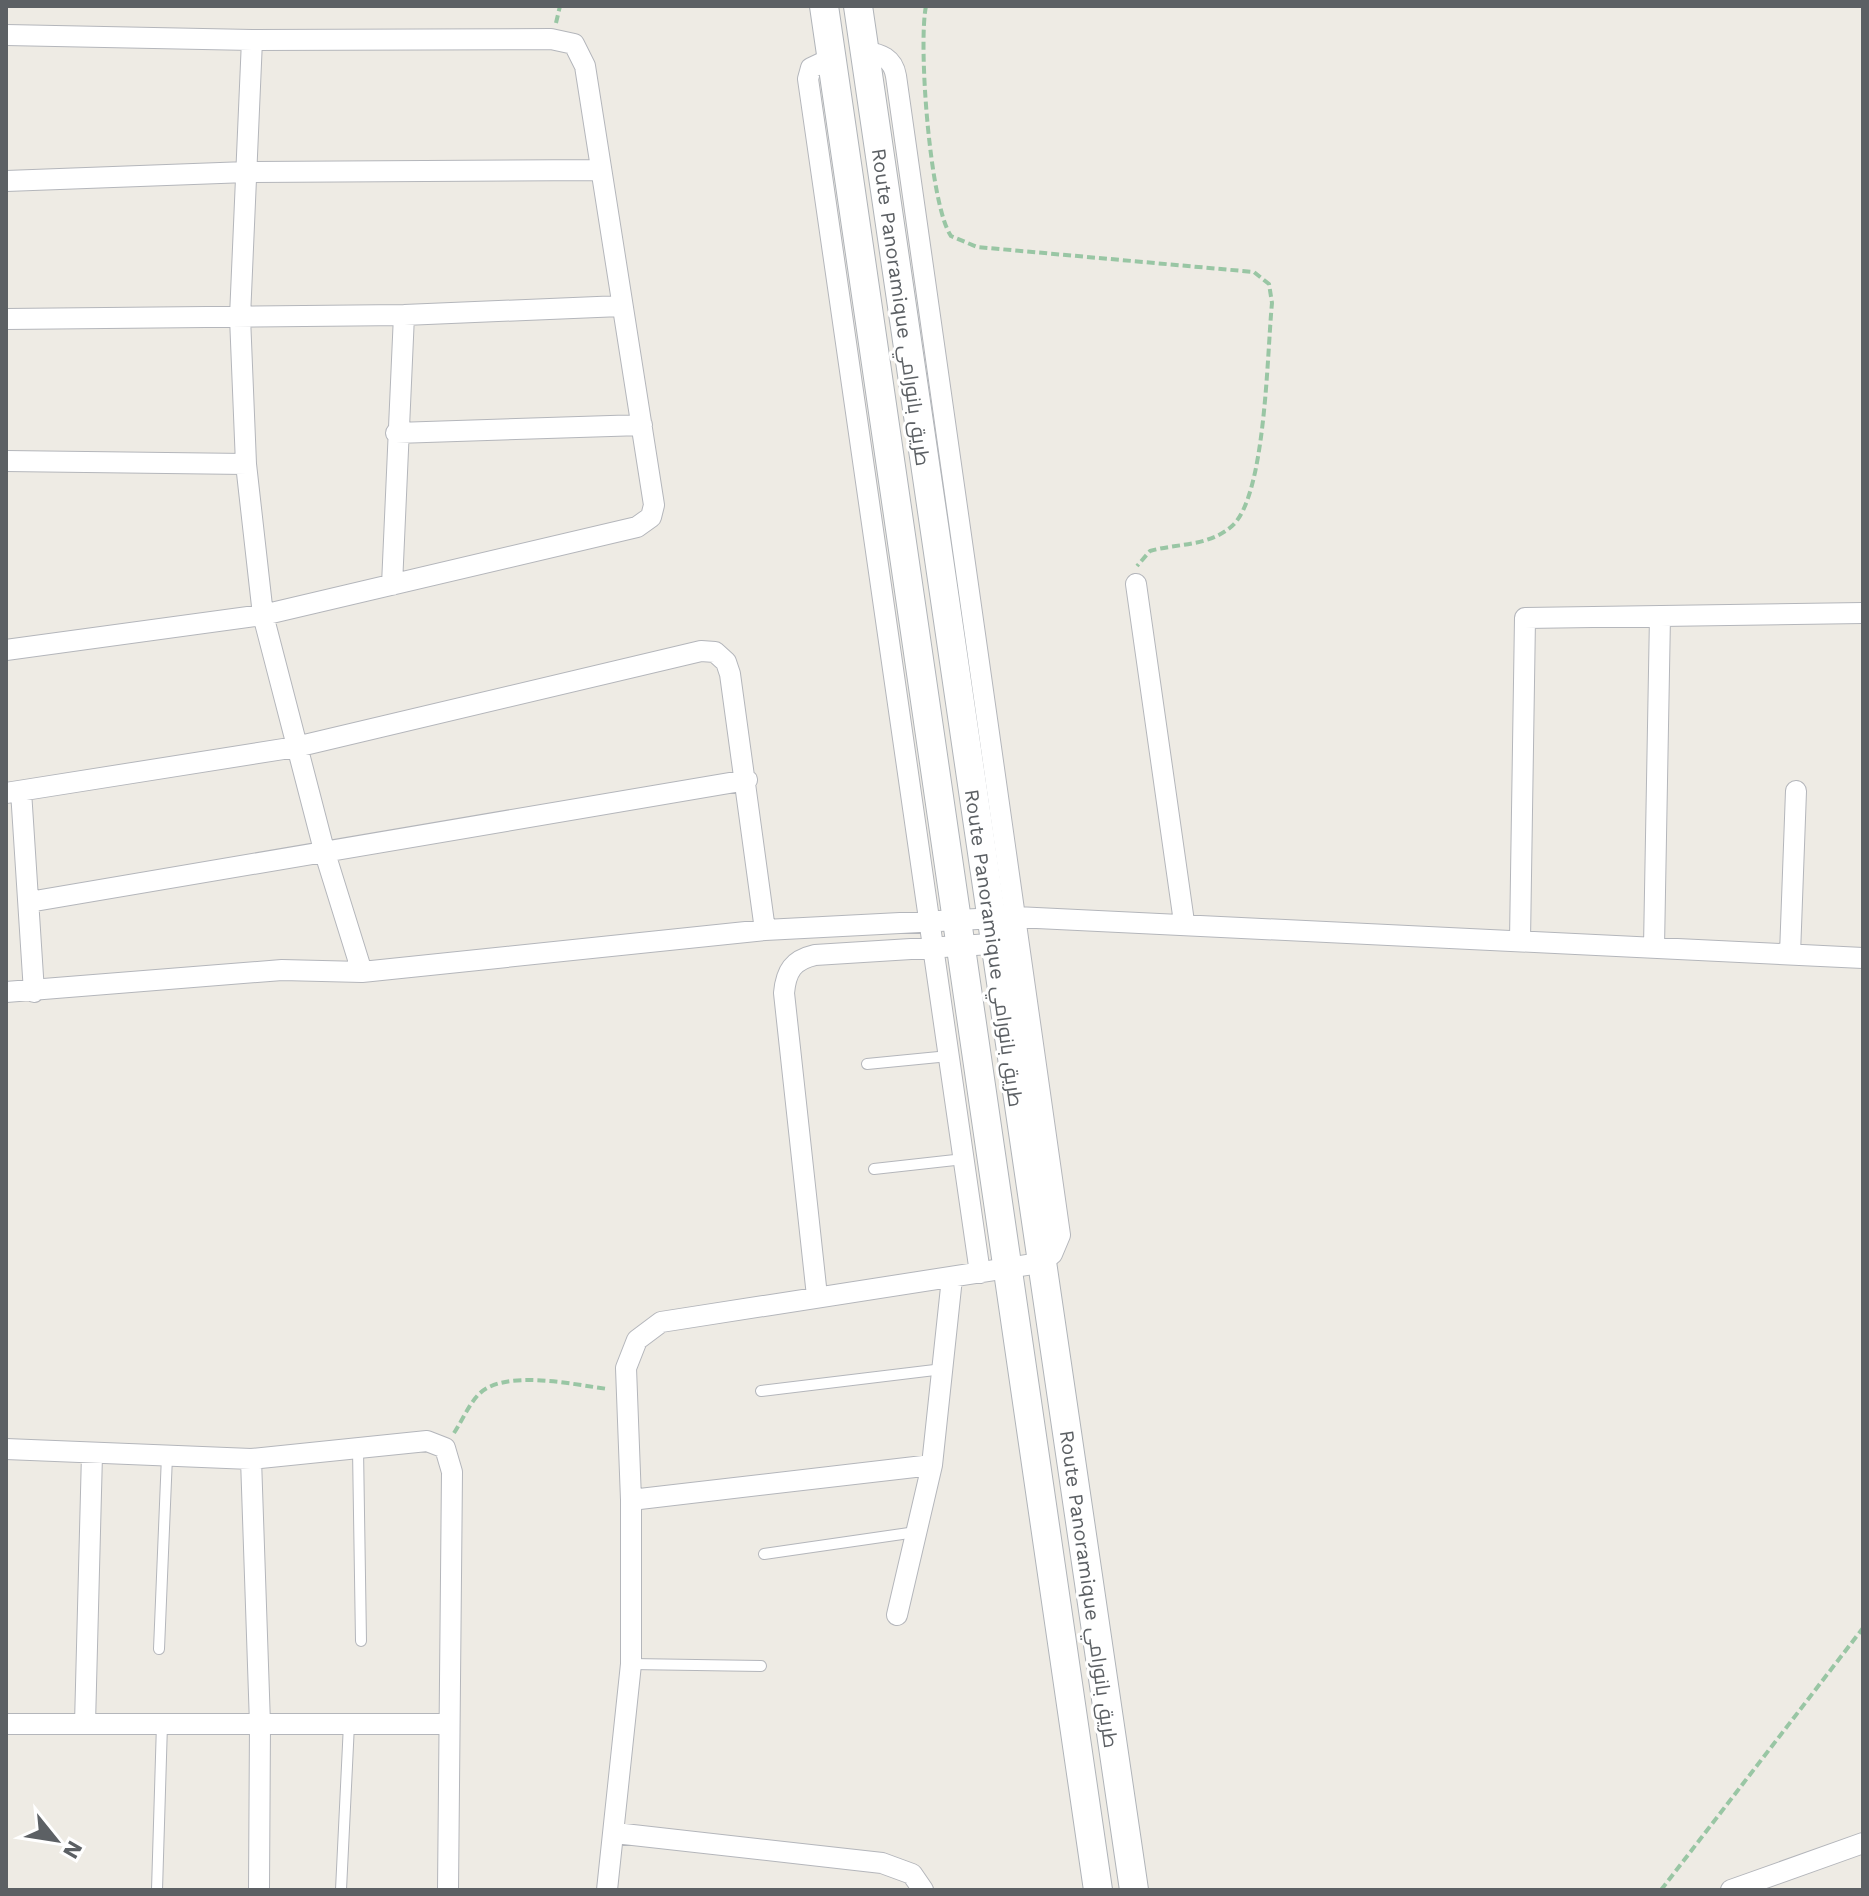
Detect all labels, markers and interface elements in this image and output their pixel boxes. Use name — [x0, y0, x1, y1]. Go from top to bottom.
street label: Route Panoramique طريق بانورامي — [863, 147, 935, 468]
street label: Route Panoramique طريق بانورامي — [956, 788, 1028, 1109]
street label: Route Panoramique طريق بانورامي — [1051, 1429, 1123, 1750]
north arrow — [16, 1800, 96, 1880]
text: N — [58, 1836, 88, 1863]

